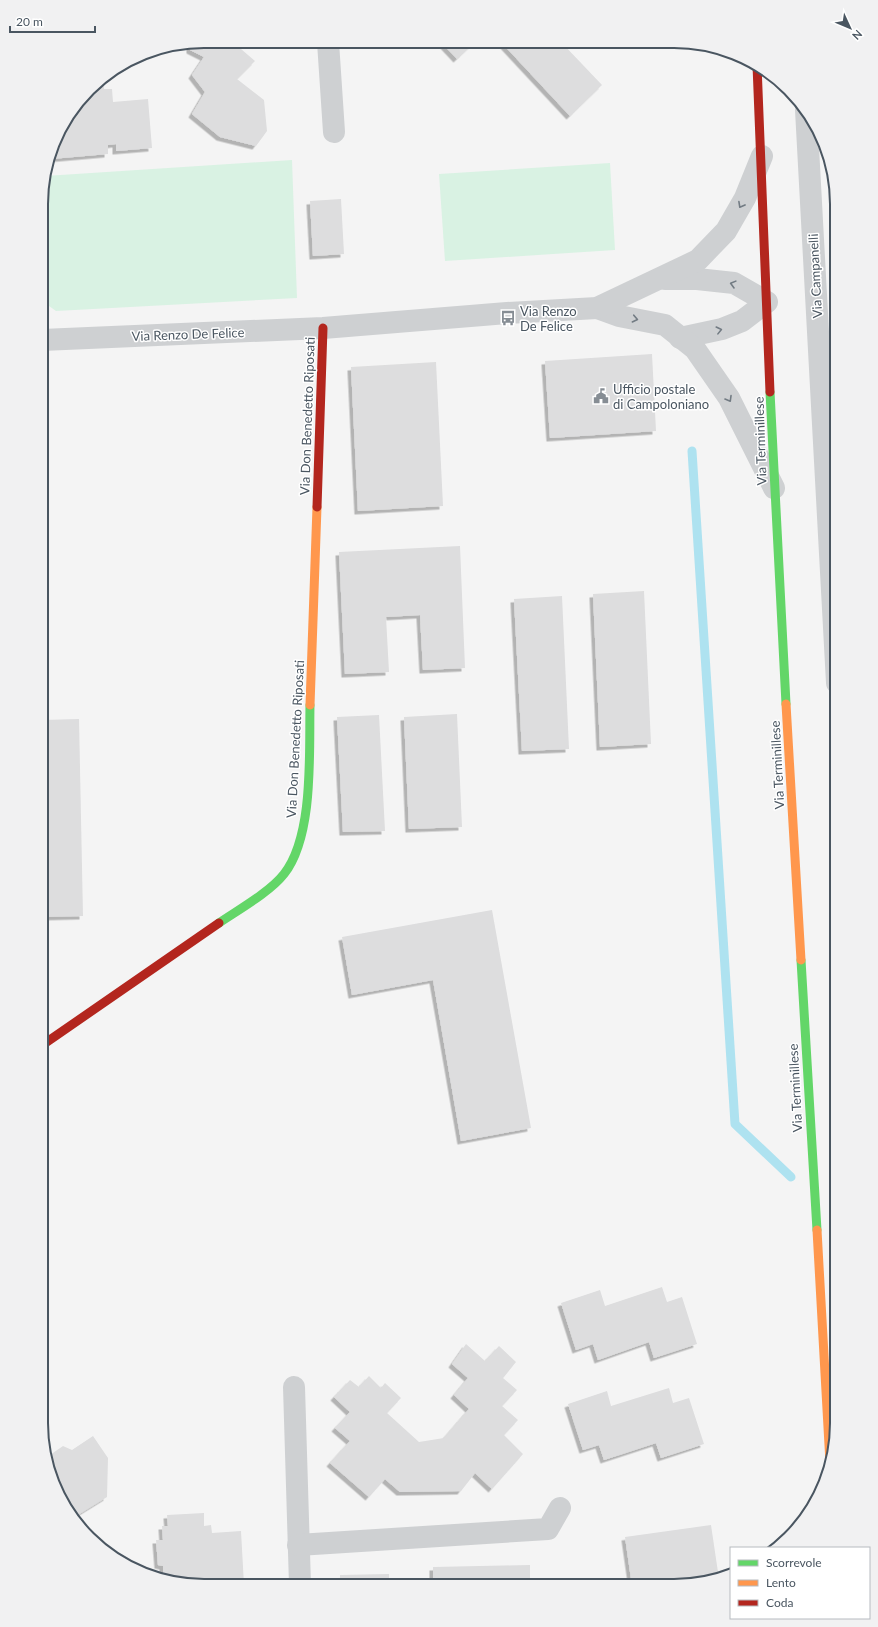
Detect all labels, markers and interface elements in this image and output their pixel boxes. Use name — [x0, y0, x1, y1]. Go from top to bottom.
scale bar — [10, 8, 95, 34]
north arrow — [830, 8, 870, 48]
text: 20 m — [16, 14, 43, 29]
text: N — [850, 28, 865, 43]
one-way arrow — [738, 201, 745, 208]
street label: Via Campanelli — [805, 233, 825, 319]
one-way arrow — [729, 280, 736, 289]
place label: Via Renzo De Felice — [520, 303, 577, 334]
bus stop icon: Via Renzo De Felice — [499, 309, 517, 327]
one-way arrow — [631, 314, 638, 322]
street label: Via Renzo De Felice — [131, 324, 245, 344]
one-way arrow — [715, 326, 722, 335]
street label: Via Don Benedetto Riposati — [296, 337, 318, 495]
place label: Ufficio postale di Campoloniano — [613, 381, 709, 412]
public building icon: Ufficio postale di Campoloniano — [592, 387, 610, 405]
one-way arrow — [724, 395, 731, 402]
street label: Via Terminillese — [750, 396, 770, 486]
street label: Via Don Benedetto Riposati — [283, 660, 307, 818]
street label: Via Terminillese — [767, 720, 787, 810]
street label: Via Terminillese — [785, 1043, 805, 1133]
legend — [730, 1547, 870, 1619]
text: Scorrevole — [766, 1555, 822, 1570]
text: Lento — [766, 1575, 796, 1590]
text: Coda — [766, 1595, 793, 1610]

